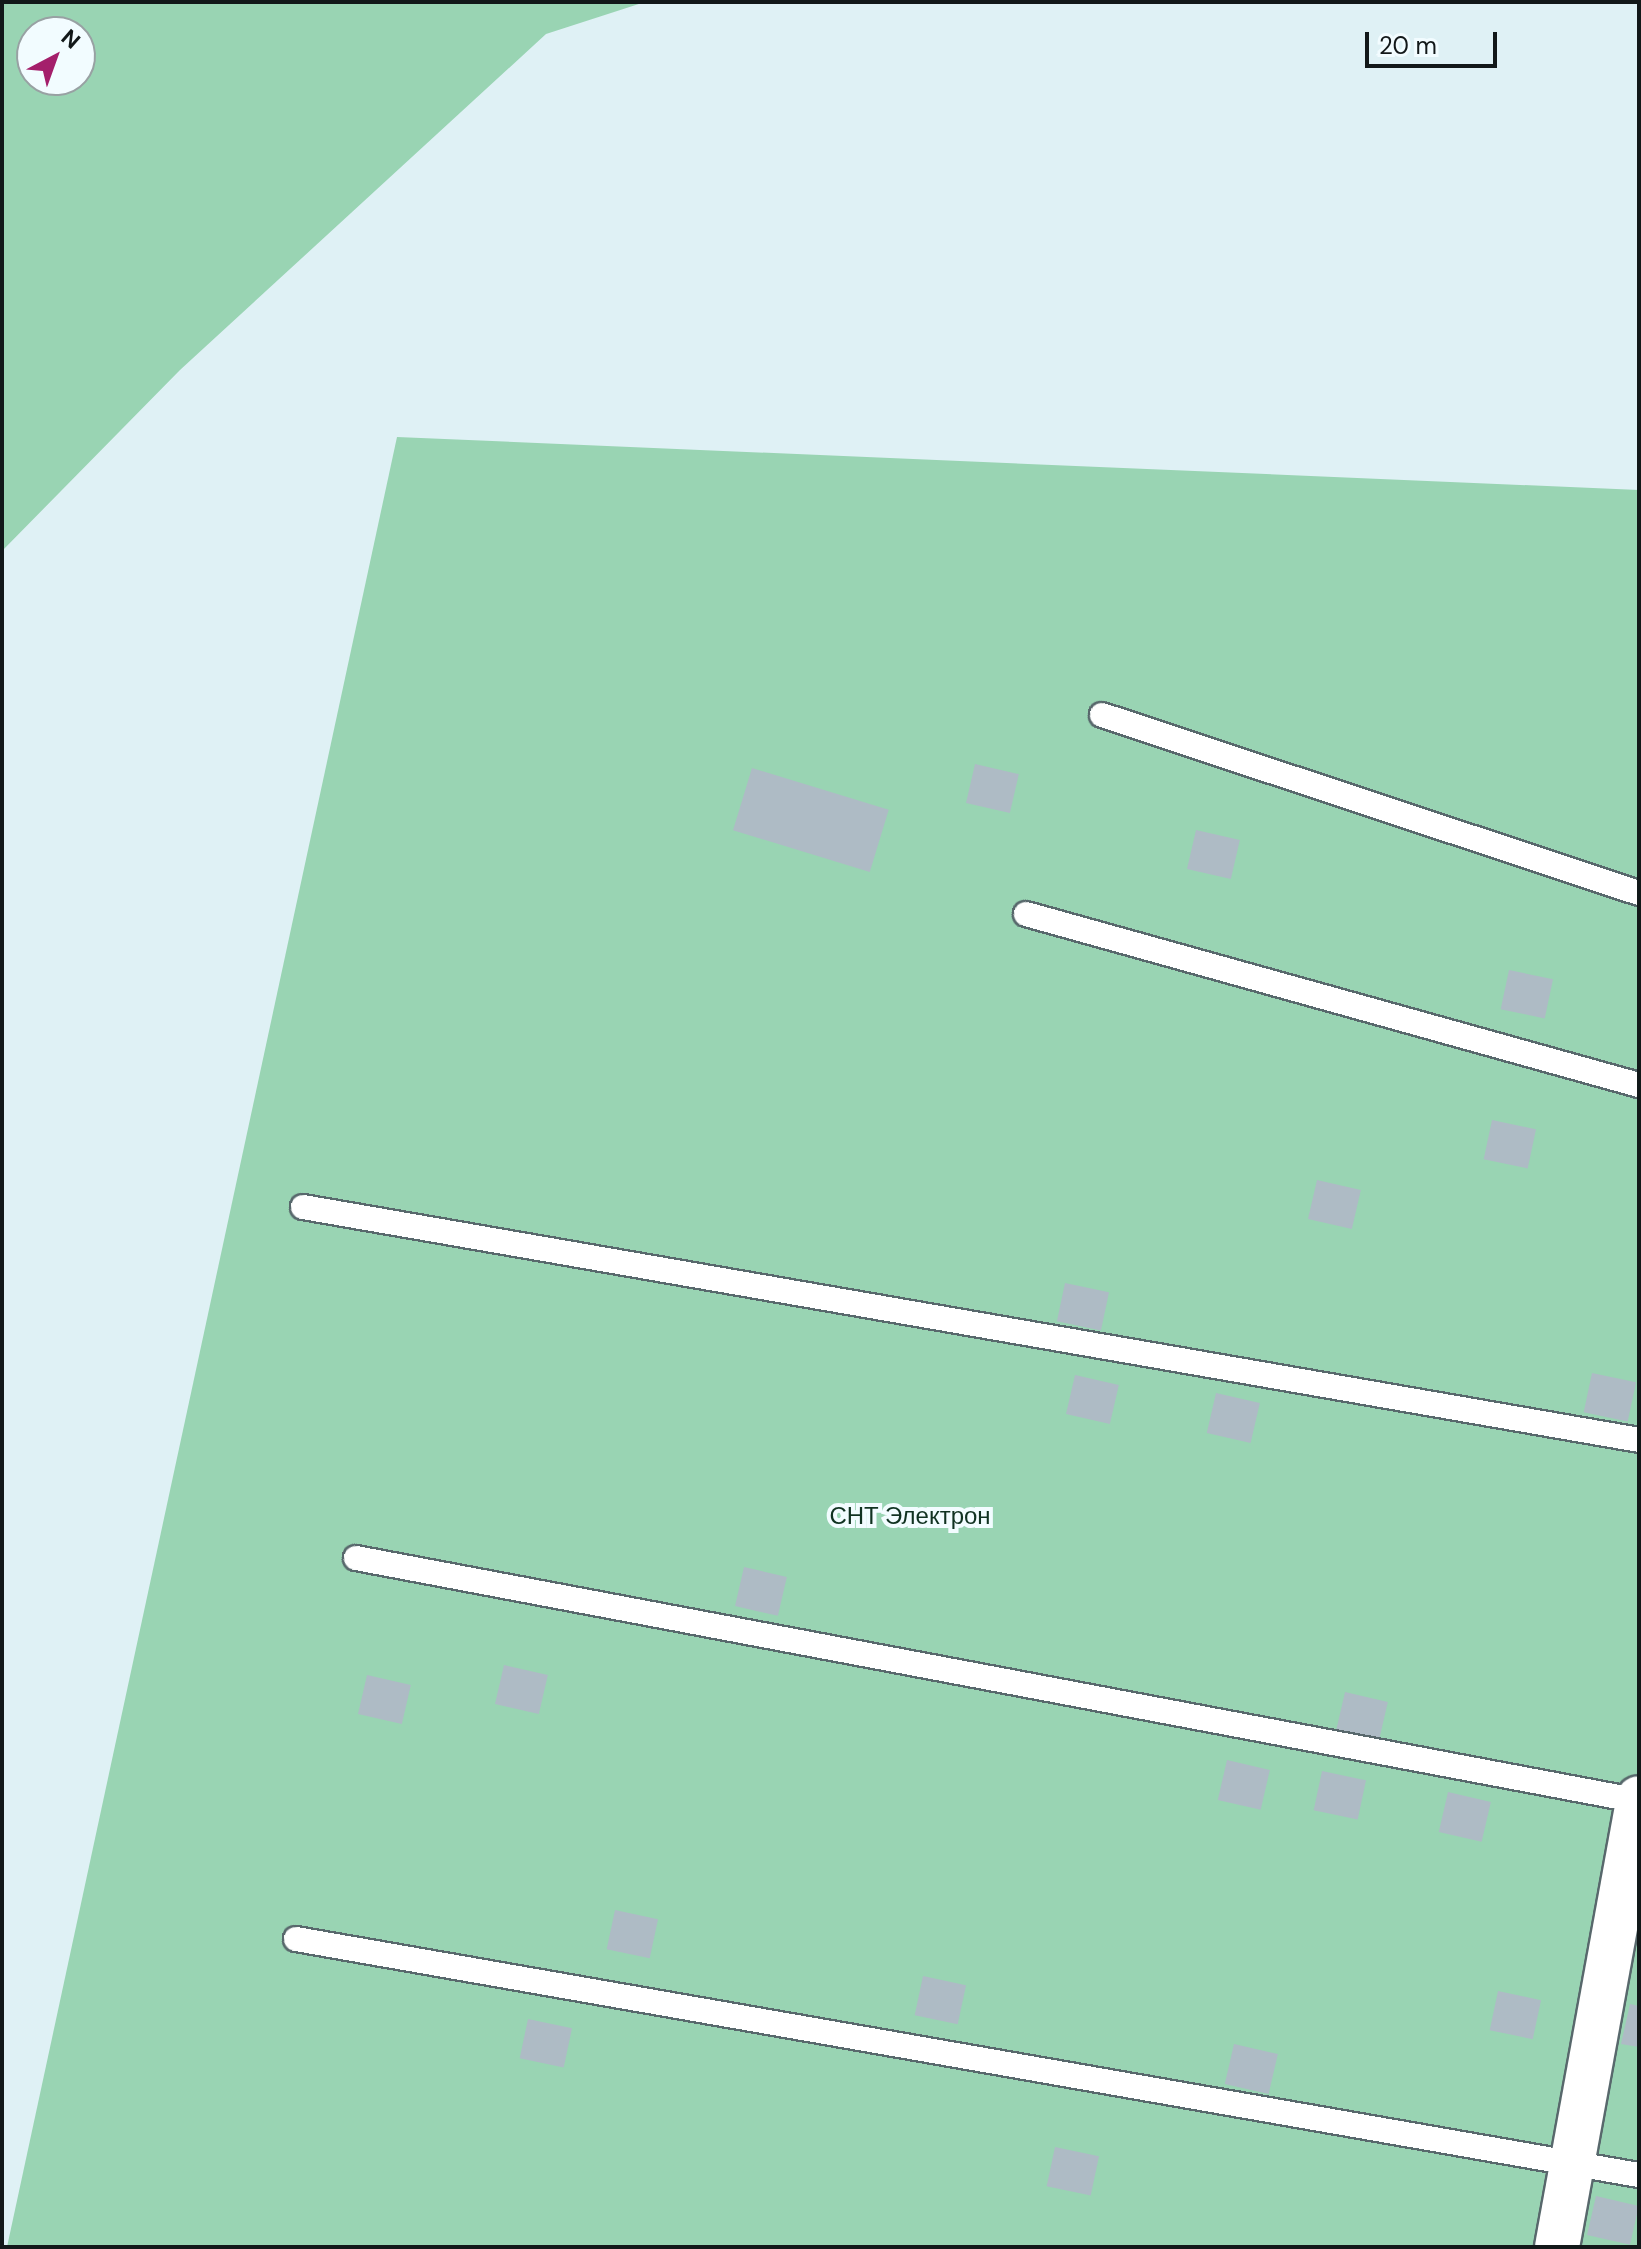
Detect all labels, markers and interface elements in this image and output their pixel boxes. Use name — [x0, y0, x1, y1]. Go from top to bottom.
north arrow — [16, 16, 96, 96]
scale bar — [1369, 16, 1501, 66]
text: N — [55, 23, 86, 55]
text: 20 m — [1379, 30, 1437, 61]
park label: СНТ Электрон — [829, 1502, 991, 1530]

